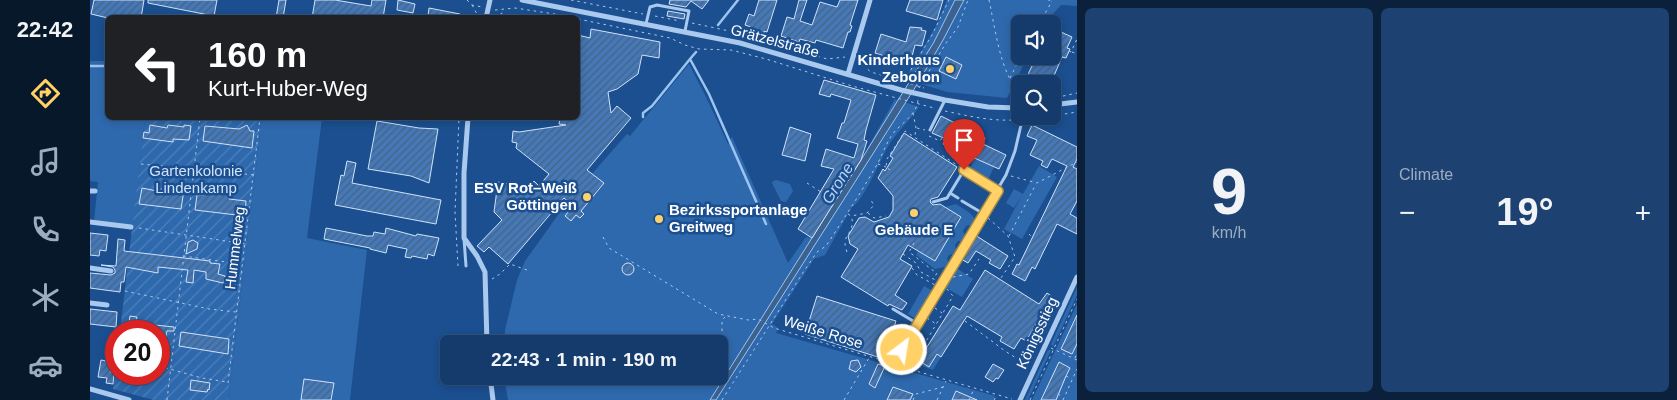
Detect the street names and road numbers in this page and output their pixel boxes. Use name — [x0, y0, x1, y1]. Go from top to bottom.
street label: Grätzelstraße — [729, 21, 821, 60]
street label: Hummelweg — [221, 206, 248, 290]
street label: Königsstieg — [1012, 294, 1061, 372]
street label: Weiße Rose — [781, 311, 865, 352]

